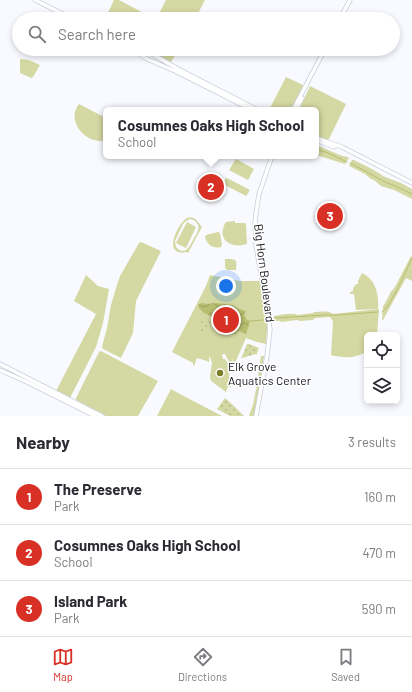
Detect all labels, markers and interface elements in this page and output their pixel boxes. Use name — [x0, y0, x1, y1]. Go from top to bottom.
search box — [12, 12, 400, 56]
icon: search — [26, 23, 48, 45]
text: Search here — [58, 25, 136, 43]
popup — [103, 107, 319, 159]
text: Cosumnes Oaks High School — [118, 116, 304, 134]
text: School — [118, 134, 156, 150]
pin: 2 — [198, 172, 224, 202]
pin: 3 — [317, 201, 343, 231]
street label: Big Horn Boulevard — [252, 223, 278, 323]
your location — [216, 276, 236, 296]
pin: 1 — [213, 305, 239, 335]
map controls — [364, 332, 400, 404]
button: locate — [364, 332, 400, 368]
place label: Elk Grove Aquatics Center — [228, 359, 312, 387]
marker: Elk Grove Aquatics Center — [215, 368, 225, 378]
button: layers — [364, 368, 400, 404]
text: Nearby — [16, 432, 70, 452]
text: 3 results — [348, 434, 396, 450]
text: The Preserve — [54, 480, 142, 498]
text: 1 — [27, 489, 31, 505]
text: 160 m — [364, 489, 396, 505]
text: Park — [54, 498, 80, 514]
text: Cosumnes Oaks High School — [54, 536, 240, 554]
text: 2 — [25, 545, 33, 561]
text: 470 m — [362, 545, 396, 561]
text: School — [54, 554, 92, 570]
text: Island Park — [54, 592, 127, 610]
text: 3 — [25, 601, 33, 617]
text: 590 m — [362, 601, 396, 617]
text: Park — [54, 610, 80, 626]
tab: Map — [52, 646, 74, 683]
tab: Directions — [178, 646, 227, 683]
tab: Saved — [331, 646, 360, 683]

